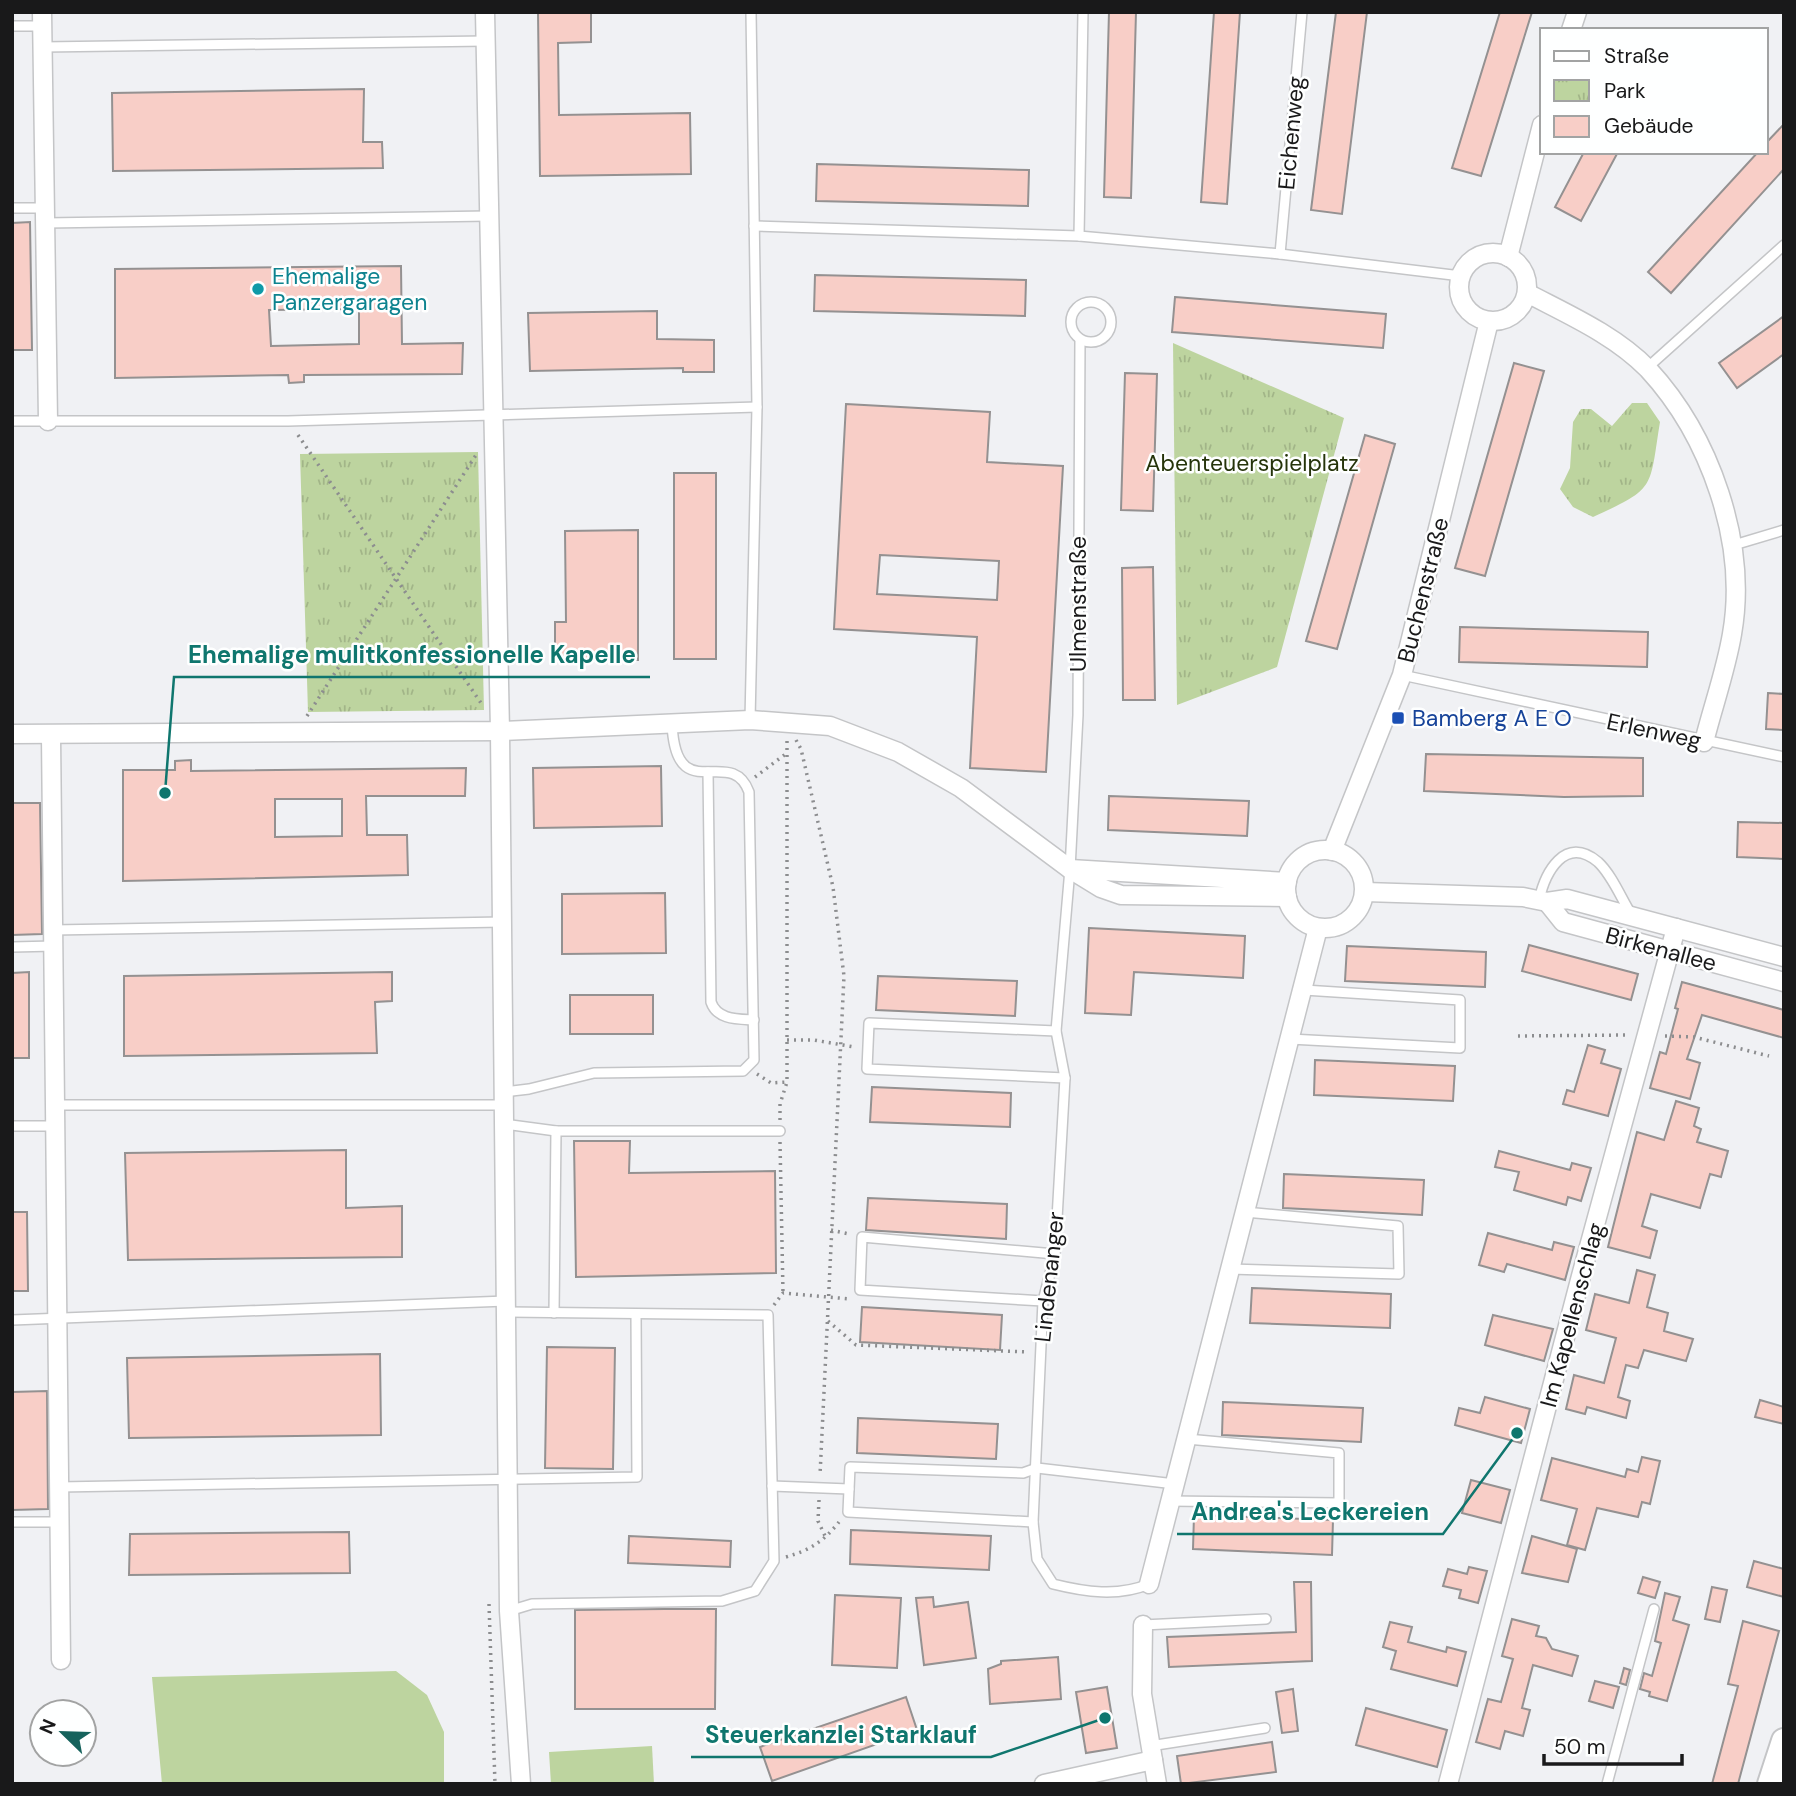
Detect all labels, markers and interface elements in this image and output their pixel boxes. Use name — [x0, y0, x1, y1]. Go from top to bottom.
legend — [1540, 28, 1768, 154]
text: Straße — [1604, 42, 1669, 70]
street label: Eichenweg — [1271, 75, 1311, 191]
text: Park — [1604, 77, 1646, 105]
text: Gebäude — [1604, 112, 1694, 140]
place label: Ehemalige Panzergaragen — [272, 261, 427, 317]
marker: Ehemalige Panzergaragen — [250, 281, 266, 297]
park label: Abenteuerspielplatz — [1145, 448, 1359, 478]
street label: Buchenstraße — [1390, 514, 1456, 666]
street label: Ulmenstraße — [1063, 536, 1093, 672]
callout: Ehemalige mulitkonfessionelle Kapelle — [174, 632, 650, 677]
text: Ehemalige mulitkonfessionelle Kapelle — [188, 639, 636, 670]
place label: Bamberg A E O — [1412, 703, 1572, 733]
street label: Erlenweg — [1604, 706, 1704, 756]
marker: Bamberg A E O — [1390, 710, 1406, 726]
street label: Birkenallee — [1602, 920, 1720, 978]
street label: Lindenanger — [1027, 1210, 1071, 1344]
street label: Im Kapellenschlag — [1533, 1219, 1611, 1411]
callout: Andrea's Leckereien — [1177, 1489, 1443, 1534]
text: Andrea's Leckereien — [1191, 1496, 1429, 1527]
north arrow — [28, 1698, 98, 1768]
callout: Steuerkanzlei Starklauf — [691, 1712, 991, 1757]
text: N — [34, 1715, 62, 1738]
text: Steuerkanzlei Starklauf — [705, 1719, 977, 1750]
scale bar — [1544, 1722, 1682, 1766]
text: 50 m — [1554, 1733, 1605, 1761]

